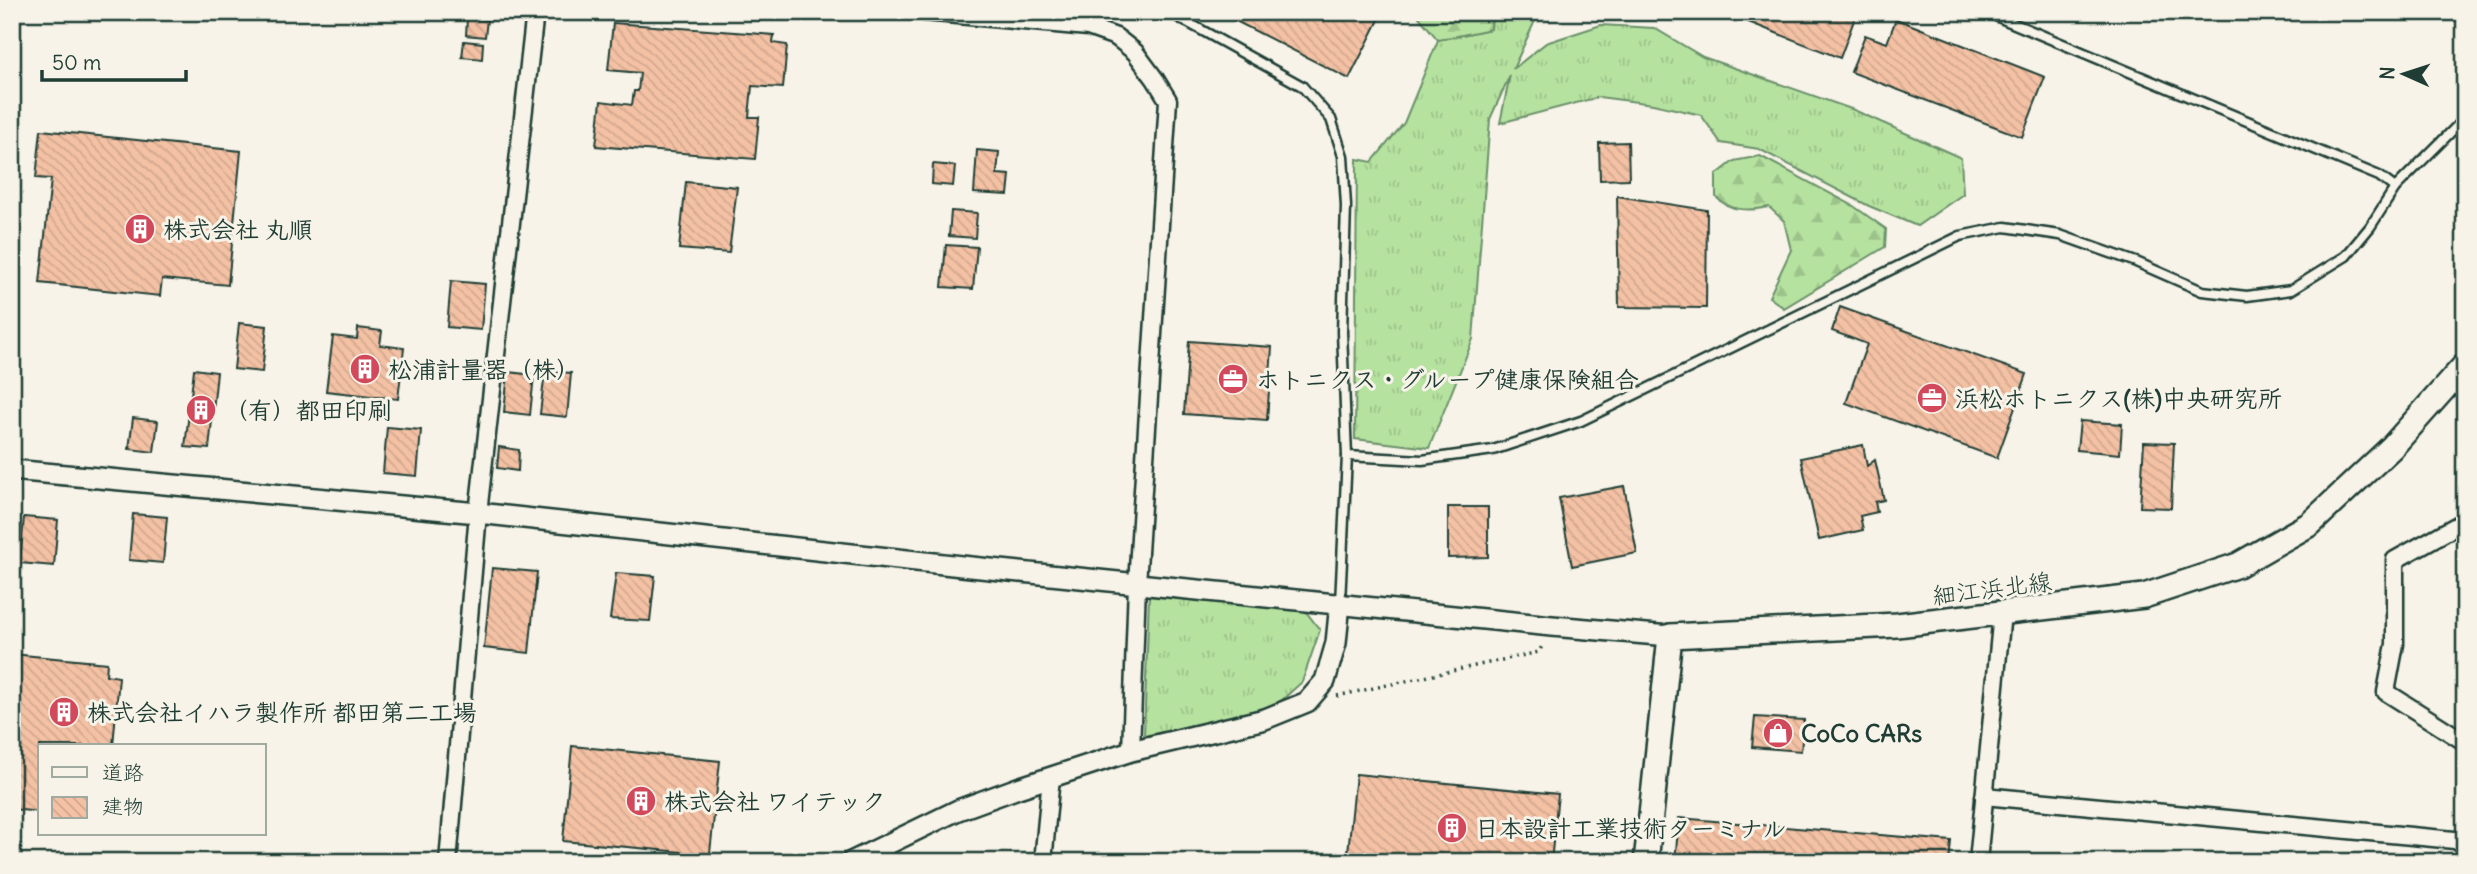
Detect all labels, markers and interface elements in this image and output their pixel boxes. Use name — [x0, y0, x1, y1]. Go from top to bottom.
scale bar — [42, 38, 186, 82]
north arrow — [2368, 38, 2438, 108]
text: 50 m — [52, 49, 101, 76]
text: N — [2375, 66, 2399, 80]
building icon: 株式会社 丸順 — [123, 212, 157, 246]
place label: 株式会社 丸順 — [163, 214, 313, 244]
building icon: 松浦計量器（株） — [348, 352, 382, 386]
place label: 松浦計量器（株） — [388, 354, 580, 384]
office icon: ホトニクス・グループ健康保険組合 — [1216, 362, 1250, 396]
place label: ホトニクス・グループ健康保険組合 — [1256, 364, 1639, 394]
office icon: 浜松ホトニクス(株)中央研究所 — [1915, 381, 1949, 415]
place label: 浜松ホトニクス(株)中央研究所 — [1955, 383, 2282, 413]
building icon: （有）都田印刷 — [184, 393, 218, 427]
place label: （有）都田印刷 — [224, 395, 392, 425]
street label: 細江浜北線 — [1931, 566, 2053, 610]
building icon: 株式会社イハラ製作所 都田第二工場 — [47, 695, 81, 729]
place label: 株式会社イハラ製作所 都田第二工場 — [87, 697, 477, 727]
shop icon: CoCo CARs — [1761, 716, 1795, 750]
place label: CoCo CARs — [1801, 718, 1922, 748]
legend — [38, 744, 266, 836]
text: 道路 — [102, 759, 144, 786]
building icon: 株式会社 ワイテック — [624, 784, 658, 818]
place label: 株式会社 ワイテック — [664, 786, 886, 816]
text: 建物 — [102, 793, 144, 820]
building icon: 日本設計工業技術ターミナル — [1435, 811, 1469, 845]
place label: 日本設計工業技術ターミナル — [1475, 813, 1787, 843]

